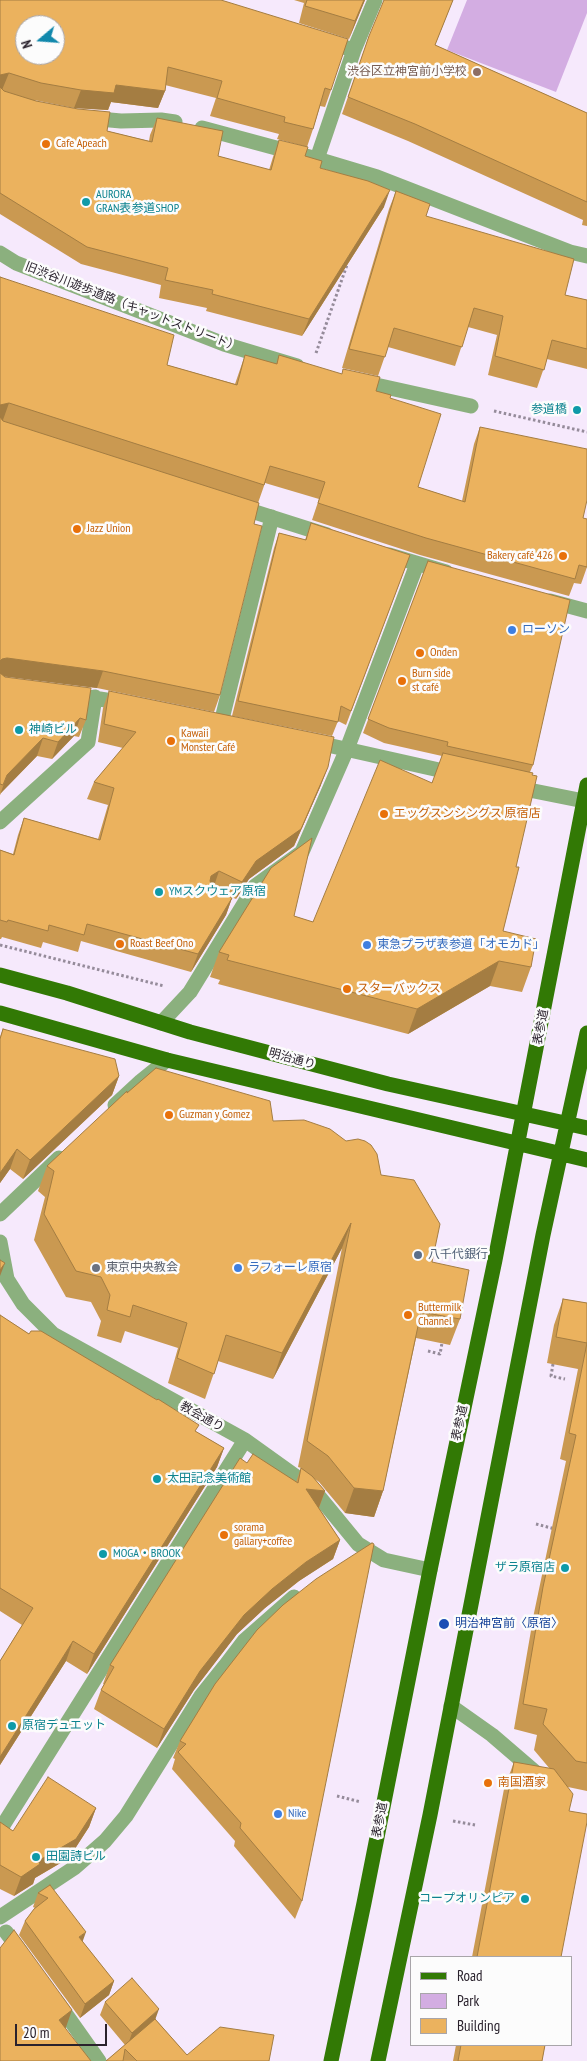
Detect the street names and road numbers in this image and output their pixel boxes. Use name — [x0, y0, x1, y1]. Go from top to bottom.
street label: 旧渋谷川遊歩道路（キャットストリート） — [23, 259, 241, 355]
street label: 表参道 — [530, 1008, 552, 1046]
street label: 明治通り — [267, 1046, 317, 1072]
street label: 教会通り — [178, 1399, 226, 1435]
street label: 表参道 — [449, 1404, 471, 1442]
street label: 表参道 — [369, 1801, 391, 1839]

